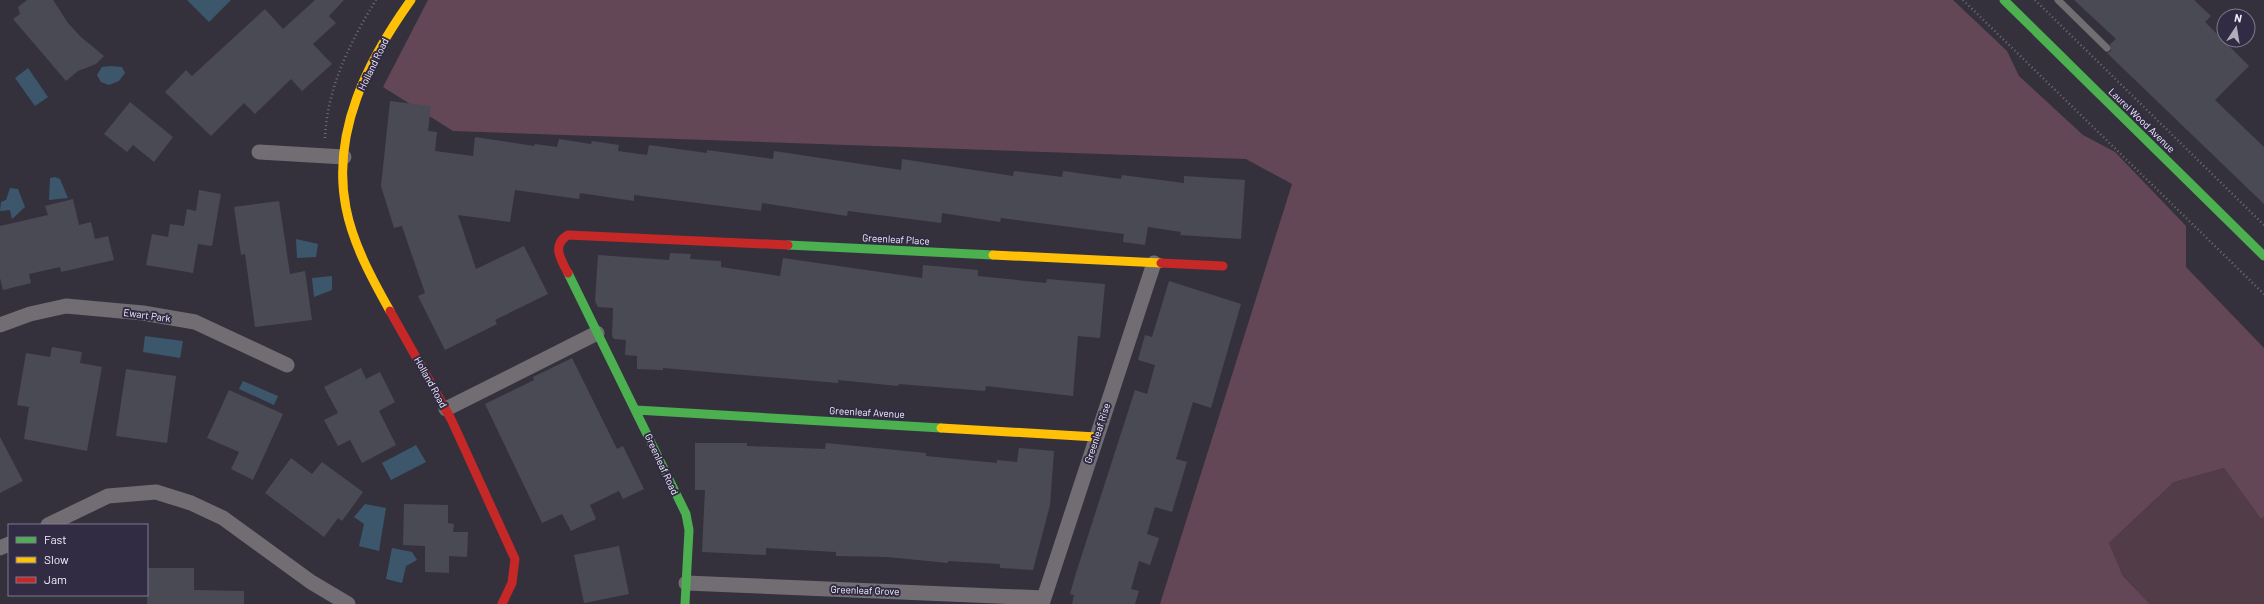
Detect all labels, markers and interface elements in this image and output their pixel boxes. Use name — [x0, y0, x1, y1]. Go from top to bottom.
north arrow — [2216, 8, 2256, 48]
text: N — [2233, 11, 2243, 25]
street label: Holland Road — [355, 36, 391, 92]
street label: Laurel Wood Avenue — [2106, 85, 2178, 155]
street label: Greenleaf Place — [862, 231, 930, 247]
street label: Ewart Park — [123, 306, 171, 324]
street label: Holland Road — [412, 354, 450, 410]
street label: Greenleaf Rise — [1082, 401, 1112, 465]
street label: Greenleaf Avenue — [829, 404, 905, 420]
street label: Greenleaf Road — [643, 432, 681, 496]
legend — [8, 524, 148, 596]
text: Fast — [44, 532, 67, 546]
text: Slow — [44, 552, 69, 566]
text: Jam — [44, 572, 67, 586]
street label: Greenleaf Grove — [830, 583, 900, 597]

